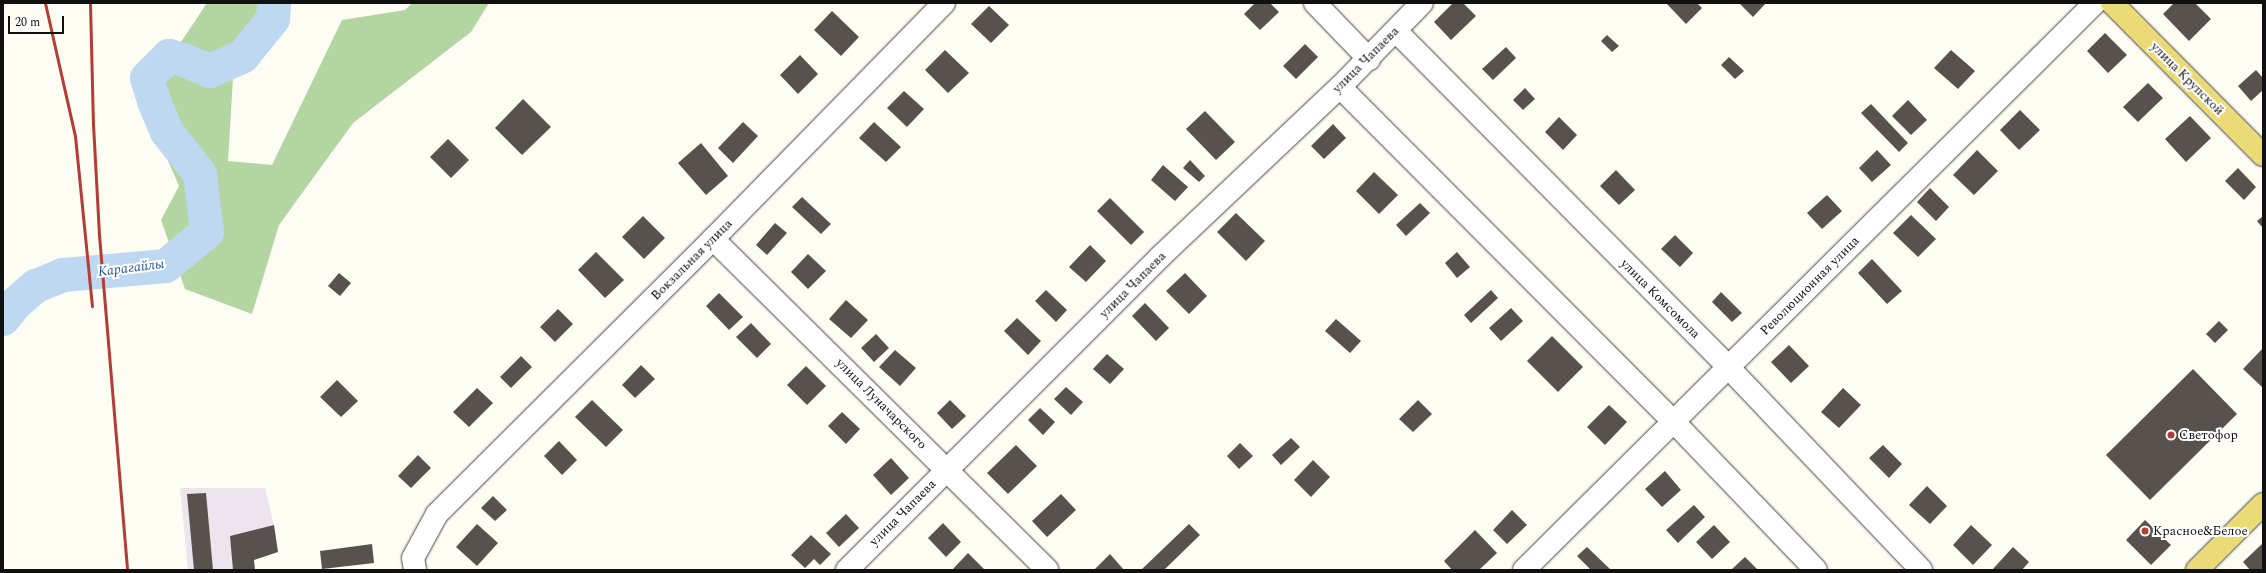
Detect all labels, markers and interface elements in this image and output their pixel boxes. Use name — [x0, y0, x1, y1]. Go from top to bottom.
scale bar — [10, 8, 66, 34]
text: 20 m — [15, 13, 40, 32]
street label: улица Чапаева — [1330, 24, 1402, 96]
street label: улица Крупской — [2147, 39, 2227, 119]
street label: Вокзальная улица — [648, 216, 736, 304]
street label: Революционная улица — [1757, 233, 1863, 339]
street label: улица Чапаева — [1097, 249, 1169, 321]
water label: Карагайлы — [97, 256, 165, 280]
street label: улица Комсомола — [1617, 256, 1703, 342]
street label: улица Луначарского — [832, 355, 930, 453]
place label: Светофор — [2179, 427, 2238, 443]
marker: Светофор — [2166, 430, 2176, 440]
street label: улица Чапаева — [867, 477, 939, 549]
place label: Красное&Белое — [2153, 523, 2248, 539]
marker: Красное&Белое — [2140, 526, 2150, 536]

